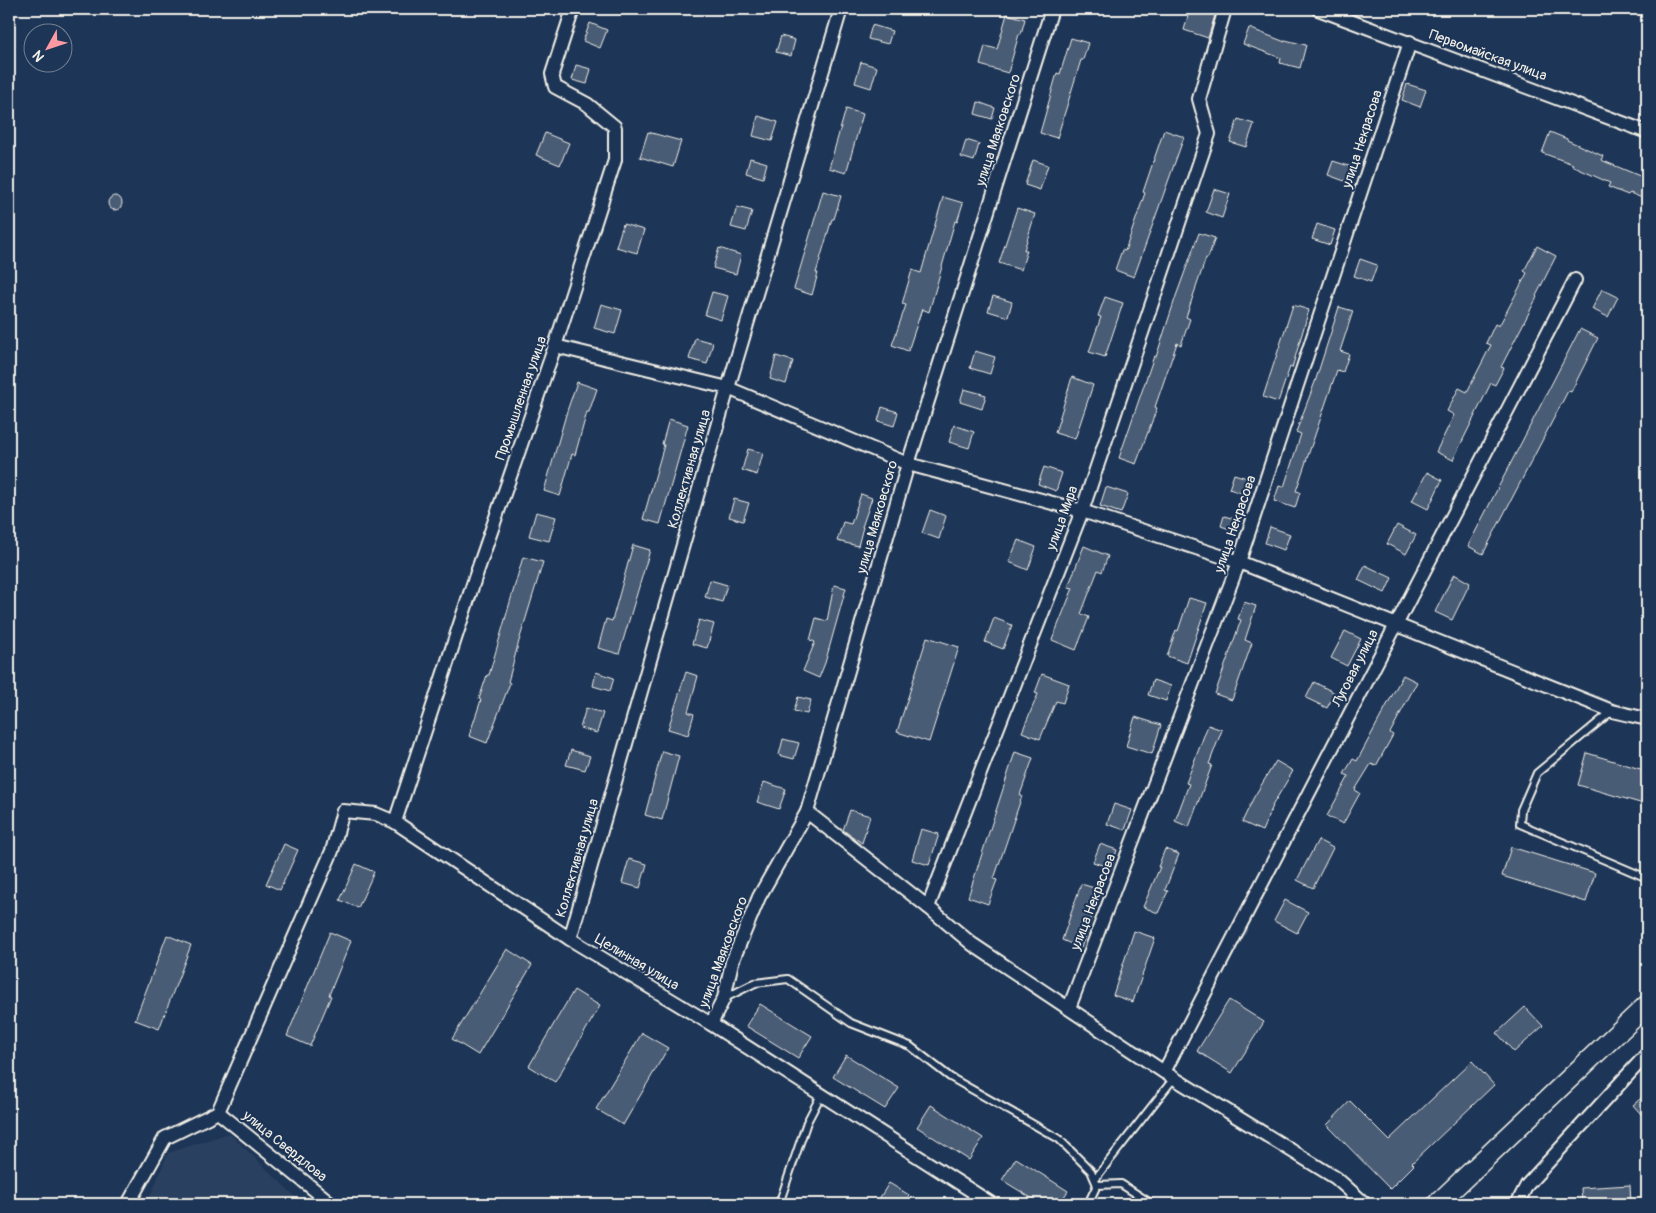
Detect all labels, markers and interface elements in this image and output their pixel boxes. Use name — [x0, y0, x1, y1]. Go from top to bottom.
north arrow — [22, 22, 72, 72]
street label: Первомайская улица — [1427, 26, 1549, 84]
text: N — [29, 47, 48, 65]
street label: улица Маяковского — [972, 71, 1024, 189]
street label: улица Некрасова — [1338, 88, 1386, 191]
street label: Промышленная улица — [492, 334, 550, 462]
street label: Коллективная улица — [664, 408, 714, 530]
street label: улица Маяковского — [852, 458, 901, 576]
street label: улица Некрасова — [1210, 473, 1260, 576]
street label: улица Мира — [1042, 483, 1082, 553]
street label: Луговая улица — [1328, 626, 1382, 710]
street label: Коллективная улица — [552, 797, 602, 919]
street label: улица Некрасова — [1066, 851, 1119, 954]
street label: улица Маяковского — [695, 894, 751, 1011]
street label: Целинная улица — [592, 930, 682, 994]
street label: улица Свердлова — [239, 1106, 331, 1185]

